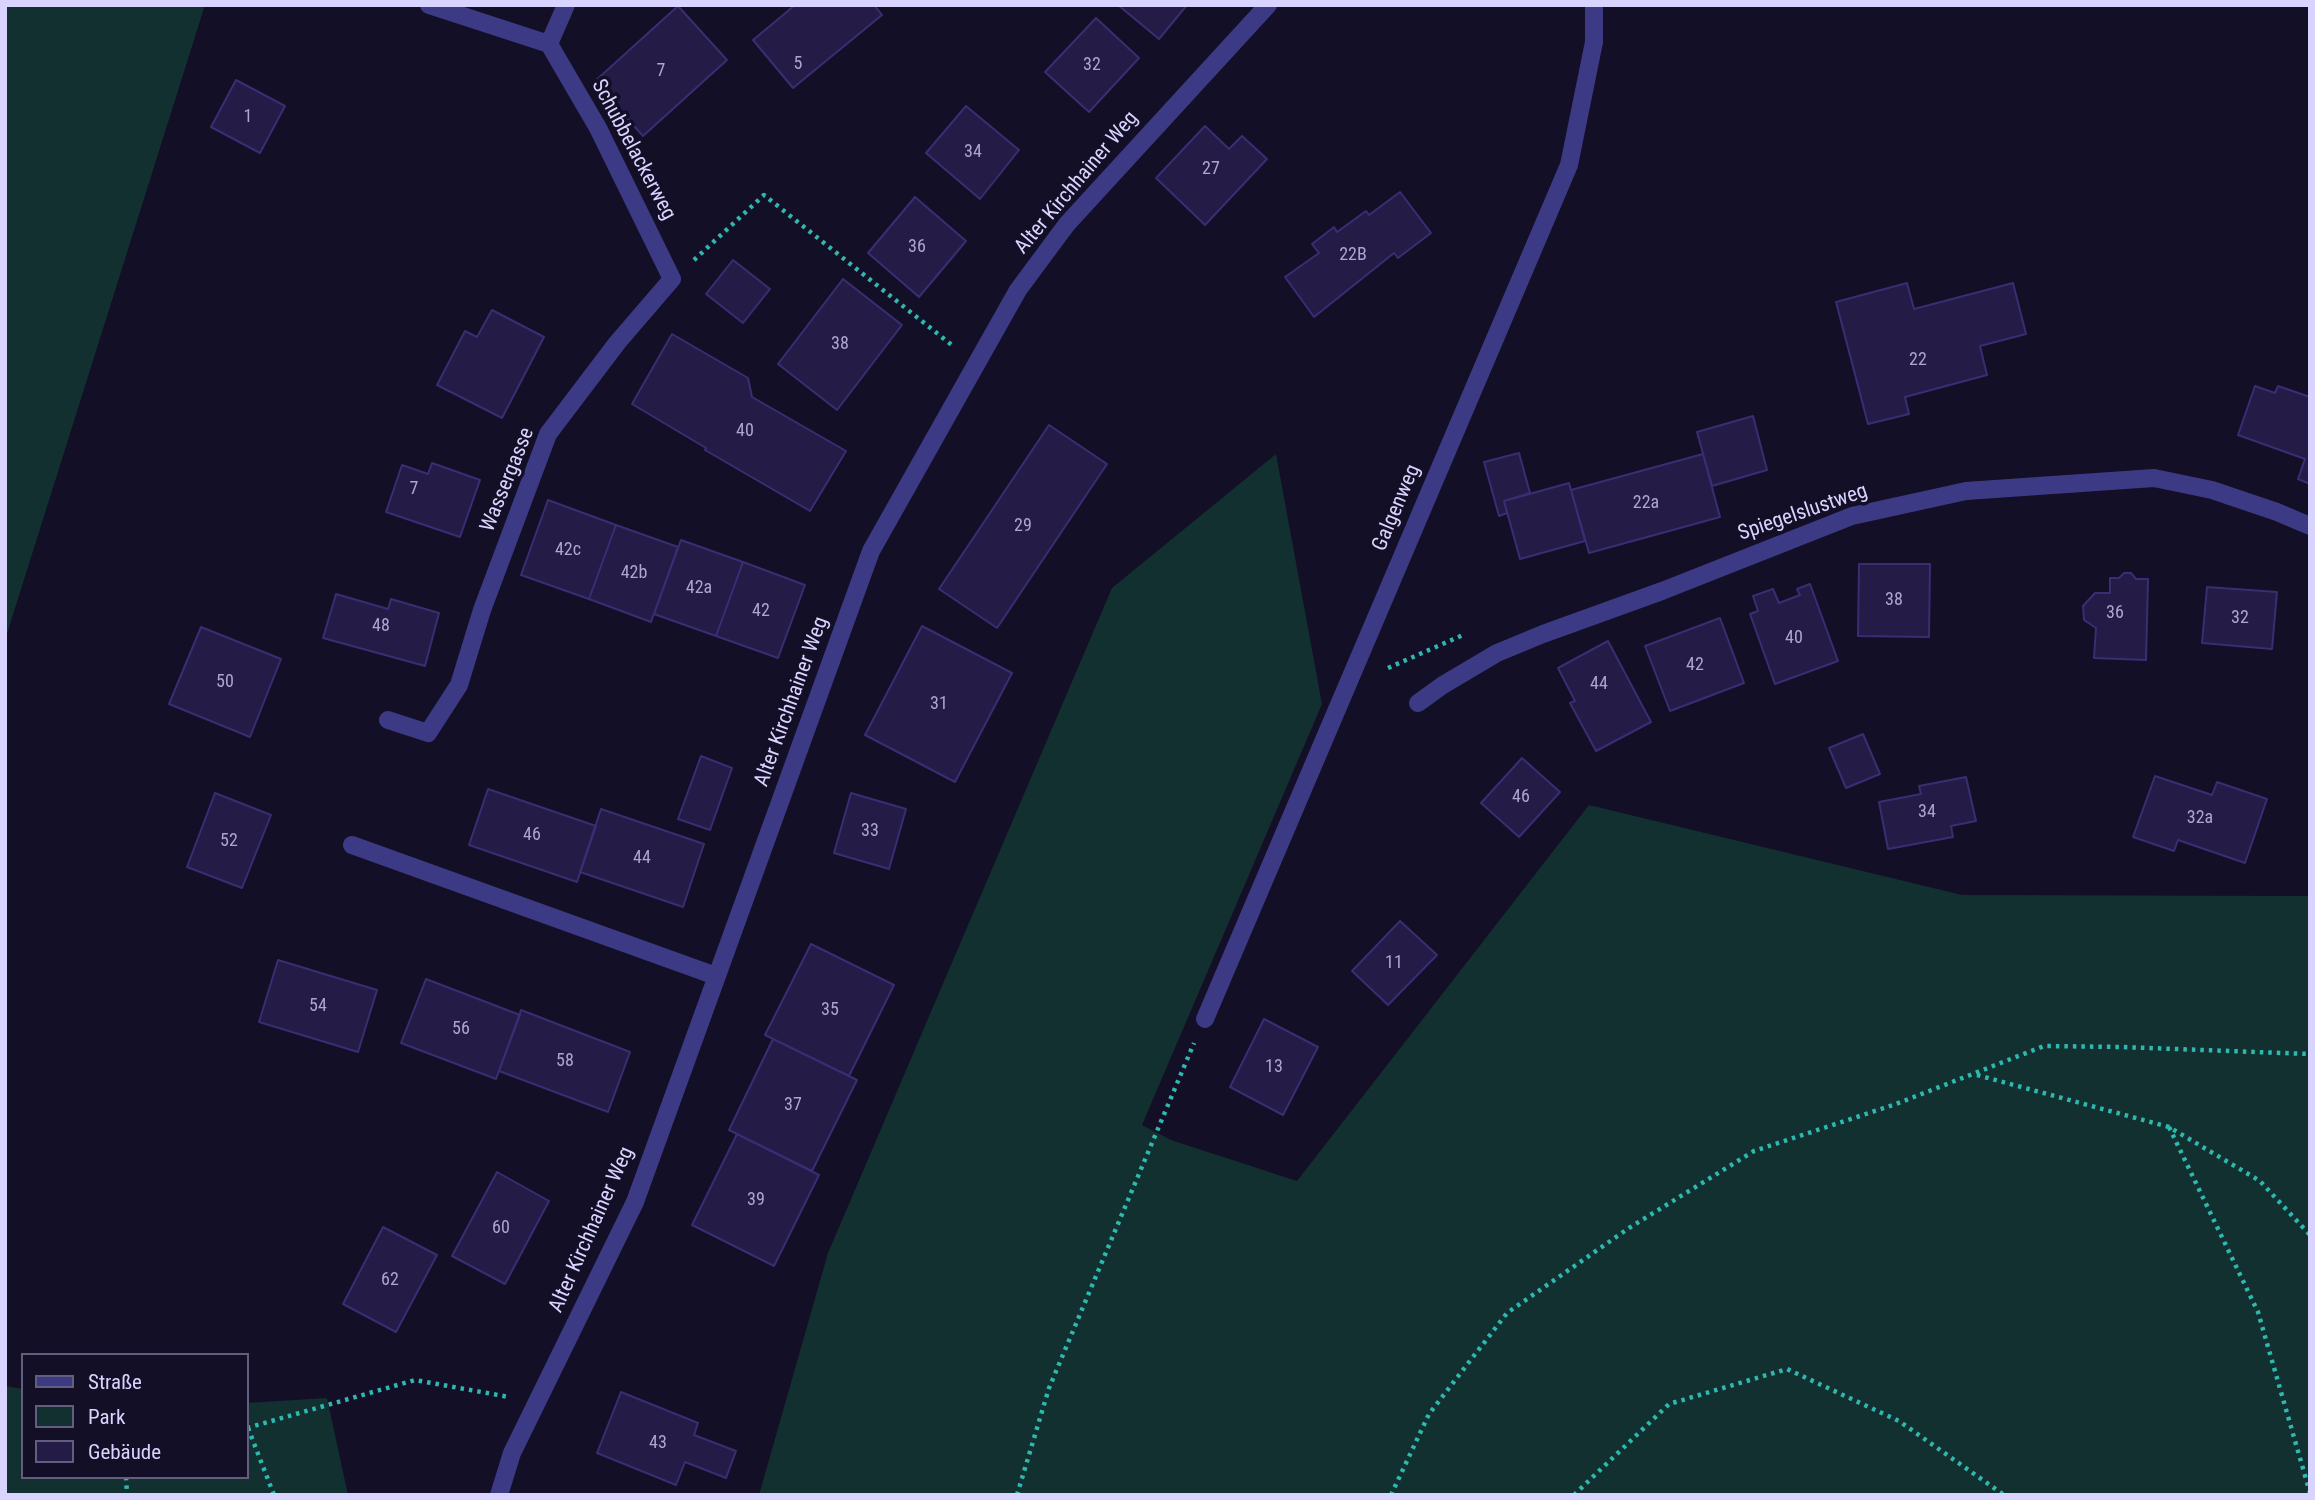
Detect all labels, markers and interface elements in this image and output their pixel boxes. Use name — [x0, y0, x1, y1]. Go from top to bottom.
house number: 5 — [794, 53, 802, 75]
house number: 32 — [1083, 54, 1101, 76]
house number: 7 — [657, 60, 665, 82]
street label: Schubbelackerweg — [585, 75, 681, 225]
house number: 1 — [244, 106, 252, 128]
street label: Alter Kirchhainer Weg — [1010, 106, 1144, 260]
house number: 34 — [964, 141, 982, 163]
house number: 27 — [1202, 158, 1220, 180]
house number: 36 — [908, 236, 926, 258]
house number: 22B — [1339, 244, 1367, 266]
house number: 38 — [831, 333, 849, 355]
house number: 22 — [1909, 349, 1927, 371]
house number: 40 — [736, 420, 754, 442]
street label: Wassergasse — [476, 424, 540, 536]
street label: Galgenweg — [1368, 461, 1426, 555]
house number: 7 — [410, 478, 418, 500]
street label: Spiegelslustweg — [1735, 479, 1871, 547]
house number: 22a — [1633, 492, 1659, 514]
house number: 29 — [1014, 515, 1032, 537]
house number: 42c — [555, 539, 581, 561]
house number: 42b — [621, 562, 647, 584]
house number: 42a — [686, 577, 712, 599]
house number: 38 — [1885, 589, 1903, 611]
house number: 42 — [752, 600, 770, 622]
house number: 36 — [2106, 602, 2124, 624]
house number: 32 — [2231, 607, 2249, 629]
street label: Alter Kirchhainer Weg — [750, 614, 834, 790]
house number: 48 — [372, 615, 390, 637]
house number: 40 — [1785, 627, 1803, 649]
house number: 42 — [1686, 654, 1704, 676]
house number: 50 — [216, 671, 234, 693]
house number: 44 — [1590, 673, 1608, 695]
house number: 31 — [930, 693, 948, 715]
house number: 46 — [1512, 786, 1530, 808]
house number: 34 — [1918, 801, 1936, 823]
house number: 32a — [2187, 807, 2213, 829]
house number: 33 — [861, 820, 879, 842]
house number: 46 — [523, 824, 541, 846]
house number: 52 — [220, 830, 238, 852]
house number: 44 — [633, 847, 651, 869]
house number: 11 — [1385, 952, 1403, 974]
house number: 54 — [309, 995, 327, 1017]
house number: 35 — [821, 999, 839, 1021]
house number: 56 — [452, 1018, 470, 1040]
house number: 58 — [556, 1050, 574, 1072]
house number: 13 — [1265, 1056, 1283, 1078]
house number: 37 — [784, 1094, 802, 1116]
street label: Alter Kirchhainer Weg — [544, 1143, 640, 1317]
house number: 39 — [747, 1189, 765, 1211]
house number: 60 — [492, 1217, 510, 1239]
house number: 62 — [381, 1269, 399, 1291]
legend — [21, 1353, 248, 1479]
text: Straße — [88, 1370, 142, 1394]
text: Park — [88, 1405, 125, 1429]
house number: 43 — [649, 1432, 667, 1454]
text: Gebäude — [88, 1440, 161, 1464]

